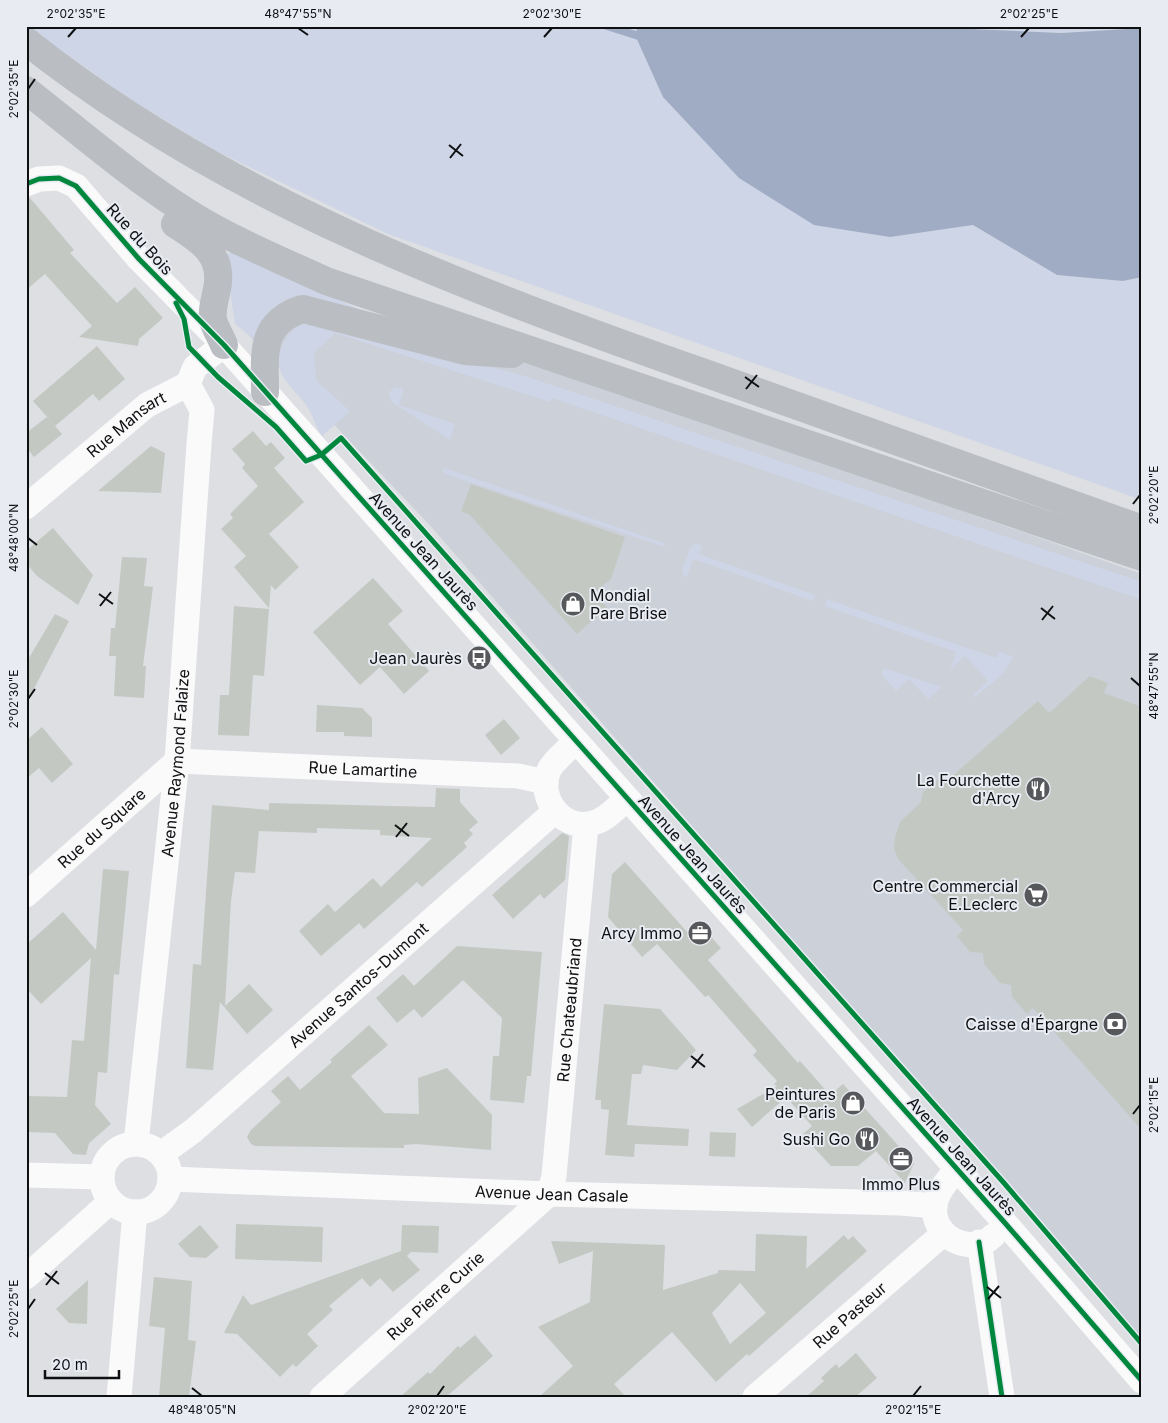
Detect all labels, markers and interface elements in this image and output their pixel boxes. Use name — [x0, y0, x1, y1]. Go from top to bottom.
text: 2°02'35"E — [47, 6, 105, 21]
text: 48°47'55"N — [264, 6, 332, 21]
text: 2°02'30"E — [522, 6, 582, 21]
text: 2°02'25"E — [1000, 6, 1058, 21]
text: 2°02'35"E — [6, 60, 21, 118]
street label: Rue du Bois — [103, 199, 177, 279]
street label: Rue Mansart — [82, 387, 169, 462]
text: 2°02'20"E — [1146, 466, 1161, 524]
street label: Avenue Jean Jaurès — [365, 487, 483, 615]
text: 48°48'00"N — [6, 504, 21, 572]
place label: Mondial Pare Brise — [590, 585, 667, 623]
shop icon: Mondial Pare Brise — [560, 591, 586, 617]
bus stop icon: Jean Jaurès — [466, 645, 492, 671]
place label: Jean Jaurès — [369, 648, 462, 668]
text: 48°47'55"N — [1146, 652, 1161, 720]
street label: Avenue Raymond Falaize — [157, 668, 193, 858]
text: 2°02'30"E — [6, 669, 21, 729]
street label: Rue Lamartine — [308, 757, 418, 782]
place label: La Fourchette d'Arcy — [917, 770, 1020, 808]
restaurant icon: La Fourchette d'Arcy — [1025, 776, 1051, 802]
street label: Rue du Square — [53, 784, 150, 872]
street label: Avenue Jean Jaurès — [634, 790, 752, 918]
place label: Centre Commercial E.Leclerc — [872, 876, 1018, 914]
supermarket icon: Centre Commercial E.Leclerc — [1023, 882, 1049, 908]
street label: Avenue Santos-Dumont — [285, 918, 432, 1052]
office icon: Arcy Immo — [687, 920, 713, 946]
place label: Arcy Immo — [601, 923, 682, 943]
street label: Rue Chateaubriand — [553, 937, 586, 1083]
bank icon: Caisse d'Épargne — [1102, 1011, 1128, 1037]
place label: Caisse d'Épargne — [965, 1014, 1098, 1034]
text: 2°02'15"E — [1146, 1077, 1161, 1133]
place label: Peintures de Paris — [765, 1084, 836, 1122]
shop icon: Peintures de Paris — [840, 1090, 866, 1116]
street label: Avenue Jean Jaurès — [903, 1092, 1021, 1220]
restaurant icon: Sushi Go — [854, 1126, 880, 1152]
place label: Sushi Go — [782, 1129, 850, 1149]
office icon: Immo Plus — [888, 1146, 914, 1172]
place label: Immo Plus — [862, 1174, 940, 1194]
street label: Avenue Jean Casale — [475, 1181, 629, 1206]
street label: Rue Pierre Curie — [383, 1247, 488, 1344]
street label: Rue Pasteur — [808, 1278, 890, 1353]
text: 2°02'25"E — [6, 1280, 21, 1338]
scale bar — [45, 1348, 119, 1380]
text: 20 m — [52, 1355, 88, 1374]
text: 48°48'05"N — [168, 1402, 236, 1417]
text: 2°02'20"E — [408, 1402, 466, 1417]
text: 2°02'15"E — [885, 1402, 941, 1417]

